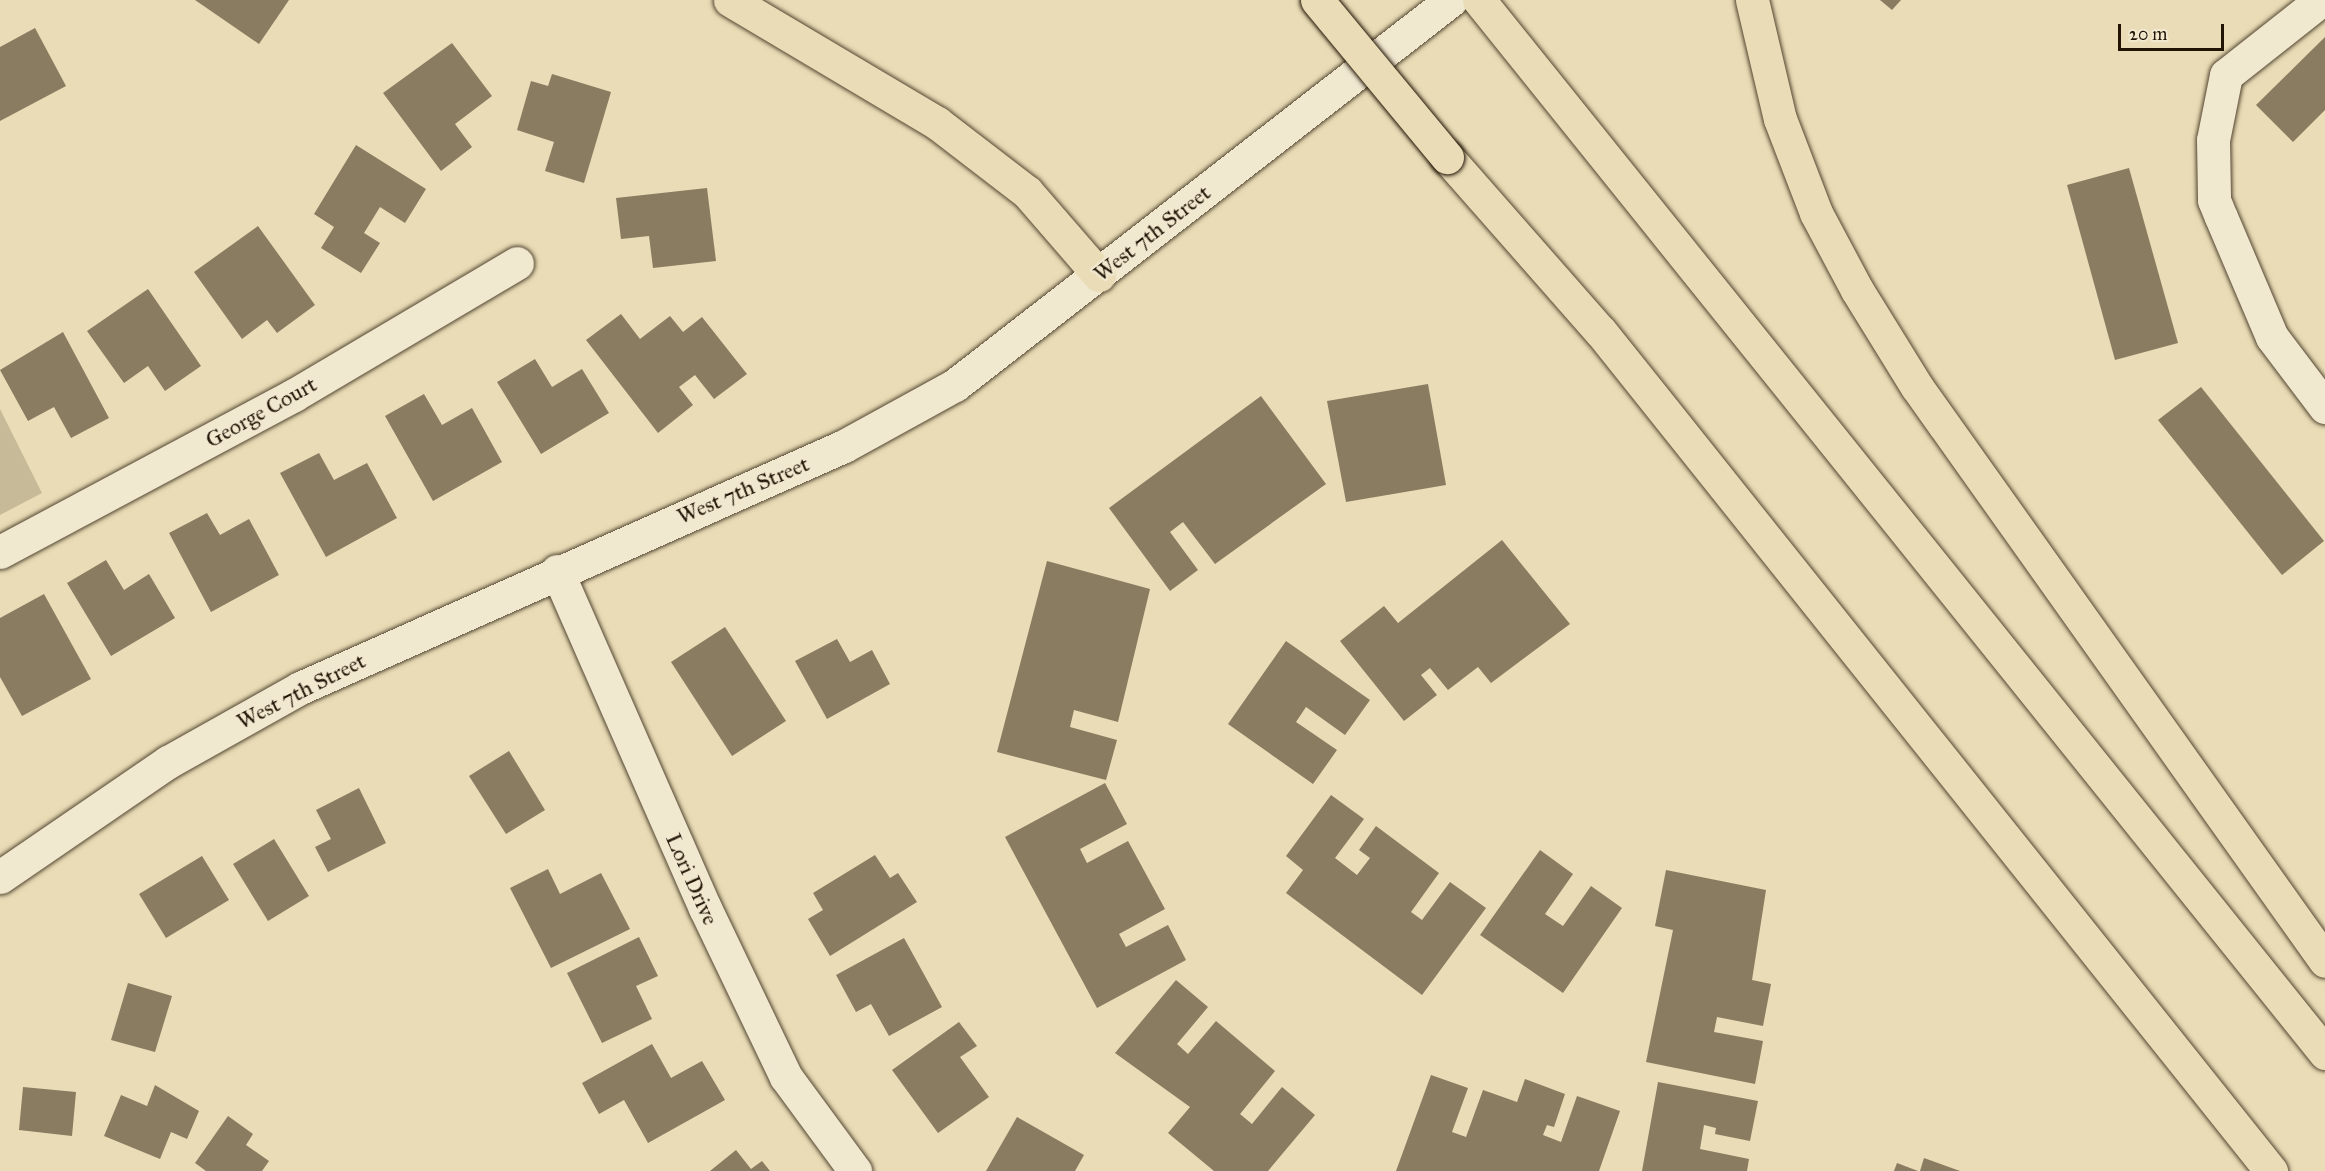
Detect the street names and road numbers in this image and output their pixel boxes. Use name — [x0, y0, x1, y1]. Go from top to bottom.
street label: West 7th Street — [1088, 179, 1216, 287]
street label: George Court — [201, 371, 321, 453]
street label: West 7th Street — [673, 450, 813, 530]
street label: West 7th Street — [232, 647, 370, 735]
street label: Lori Drive — [660, 829, 724, 929]

